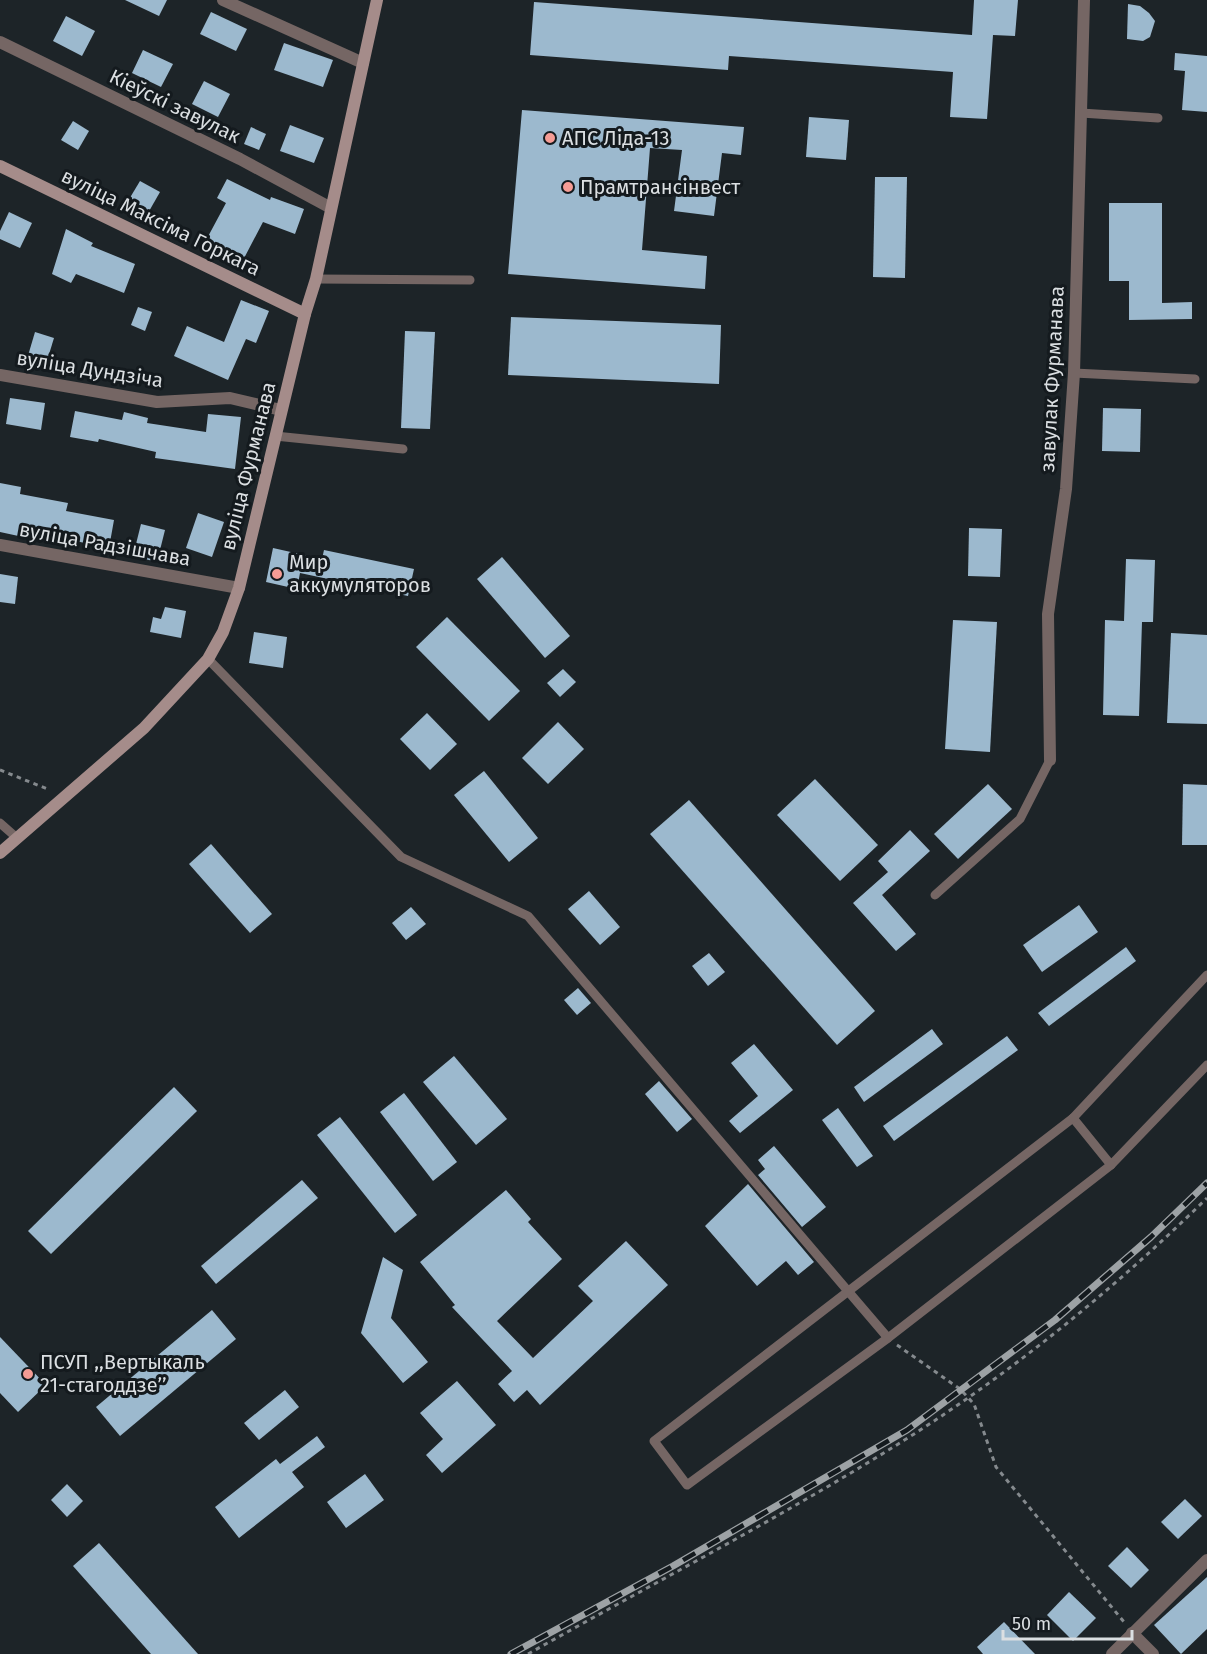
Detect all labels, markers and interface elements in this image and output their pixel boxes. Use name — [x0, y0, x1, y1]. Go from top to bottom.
street label: Кіеўскі завулак — [105, 64, 245, 148]
place label: АПС Ліда-13 — [562, 126, 669, 150]
marker: АПС Ліда-13 — [543, 131, 557, 145]
street label: вуліца Максіма Горкага — [58, 163, 264, 281]
place label: Прамтрансінвест — [580, 175, 741, 199]
marker: Прамтрансінвест — [561, 180, 575, 194]
street label: завулак Фурманава — [1035, 285, 1069, 473]
street label: вуліца Дундзіча — [15, 346, 165, 392]
street label: вуліца Фурманава — [215, 379, 281, 553]
street label: вуліца Радзішчава — [17, 517, 193, 571]
place label: Мир аккумуляторов — [289, 550, 431, 597]
marker: Мир аккумуляторов — [270, 567, 284, 581]
place label: ПСУП ,,Вертыкаль 21-стагоддзе’’ — [40, 1350, 205, 1397]
marker: ПСУП ,,Вертыкаль 21-стагоддзе’’ — [21, 1367, 35, 1381]
scale bar — [1003, 1603, 1132, 1641]
text: 50 m — [1012, 1613, 1051, 1635]

